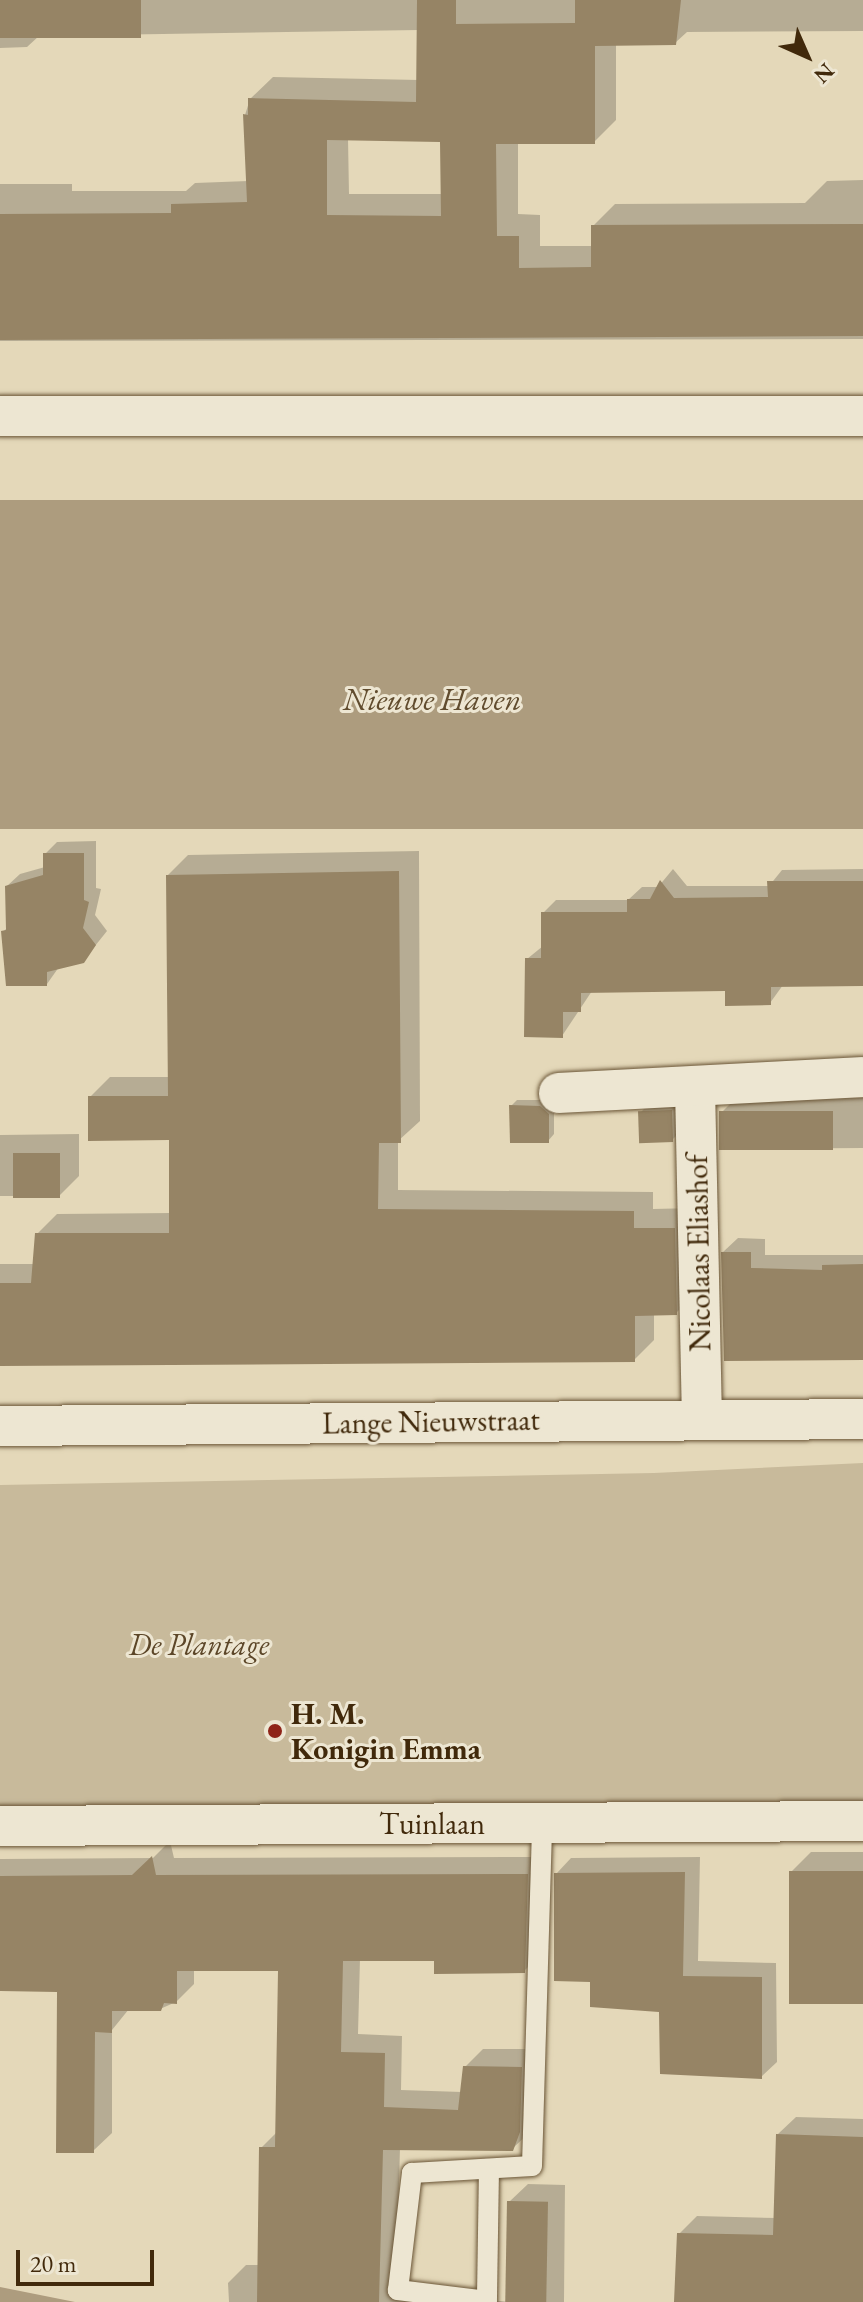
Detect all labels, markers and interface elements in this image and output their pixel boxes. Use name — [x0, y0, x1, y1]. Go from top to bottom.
north arrow — [767, 16, 847, 96]
text: N — [808, 57, 841, 90]
water label: Nieuwe Haven — [343, 680, 521, 718]
street label: Nicolaas Eliashof — [679, 1154, 719, 1352]
street label: Lange Nieuwstraat — [322, 1402, 540, 1442]
park label: De Plantage — [129, 1627, 269, 1663]
place label: H. M. Konigin Emma — [291, 1696, 481, 1766]
marker: H. M. Konigin Emma — [266, 1722, 284, 1740]
street label: Tuinlaan — [379, 1806, 485, 1842]
scale bar — [20, 2234, 158, 2284]
text: 20 m — [30, 2248, 77, 2279]

